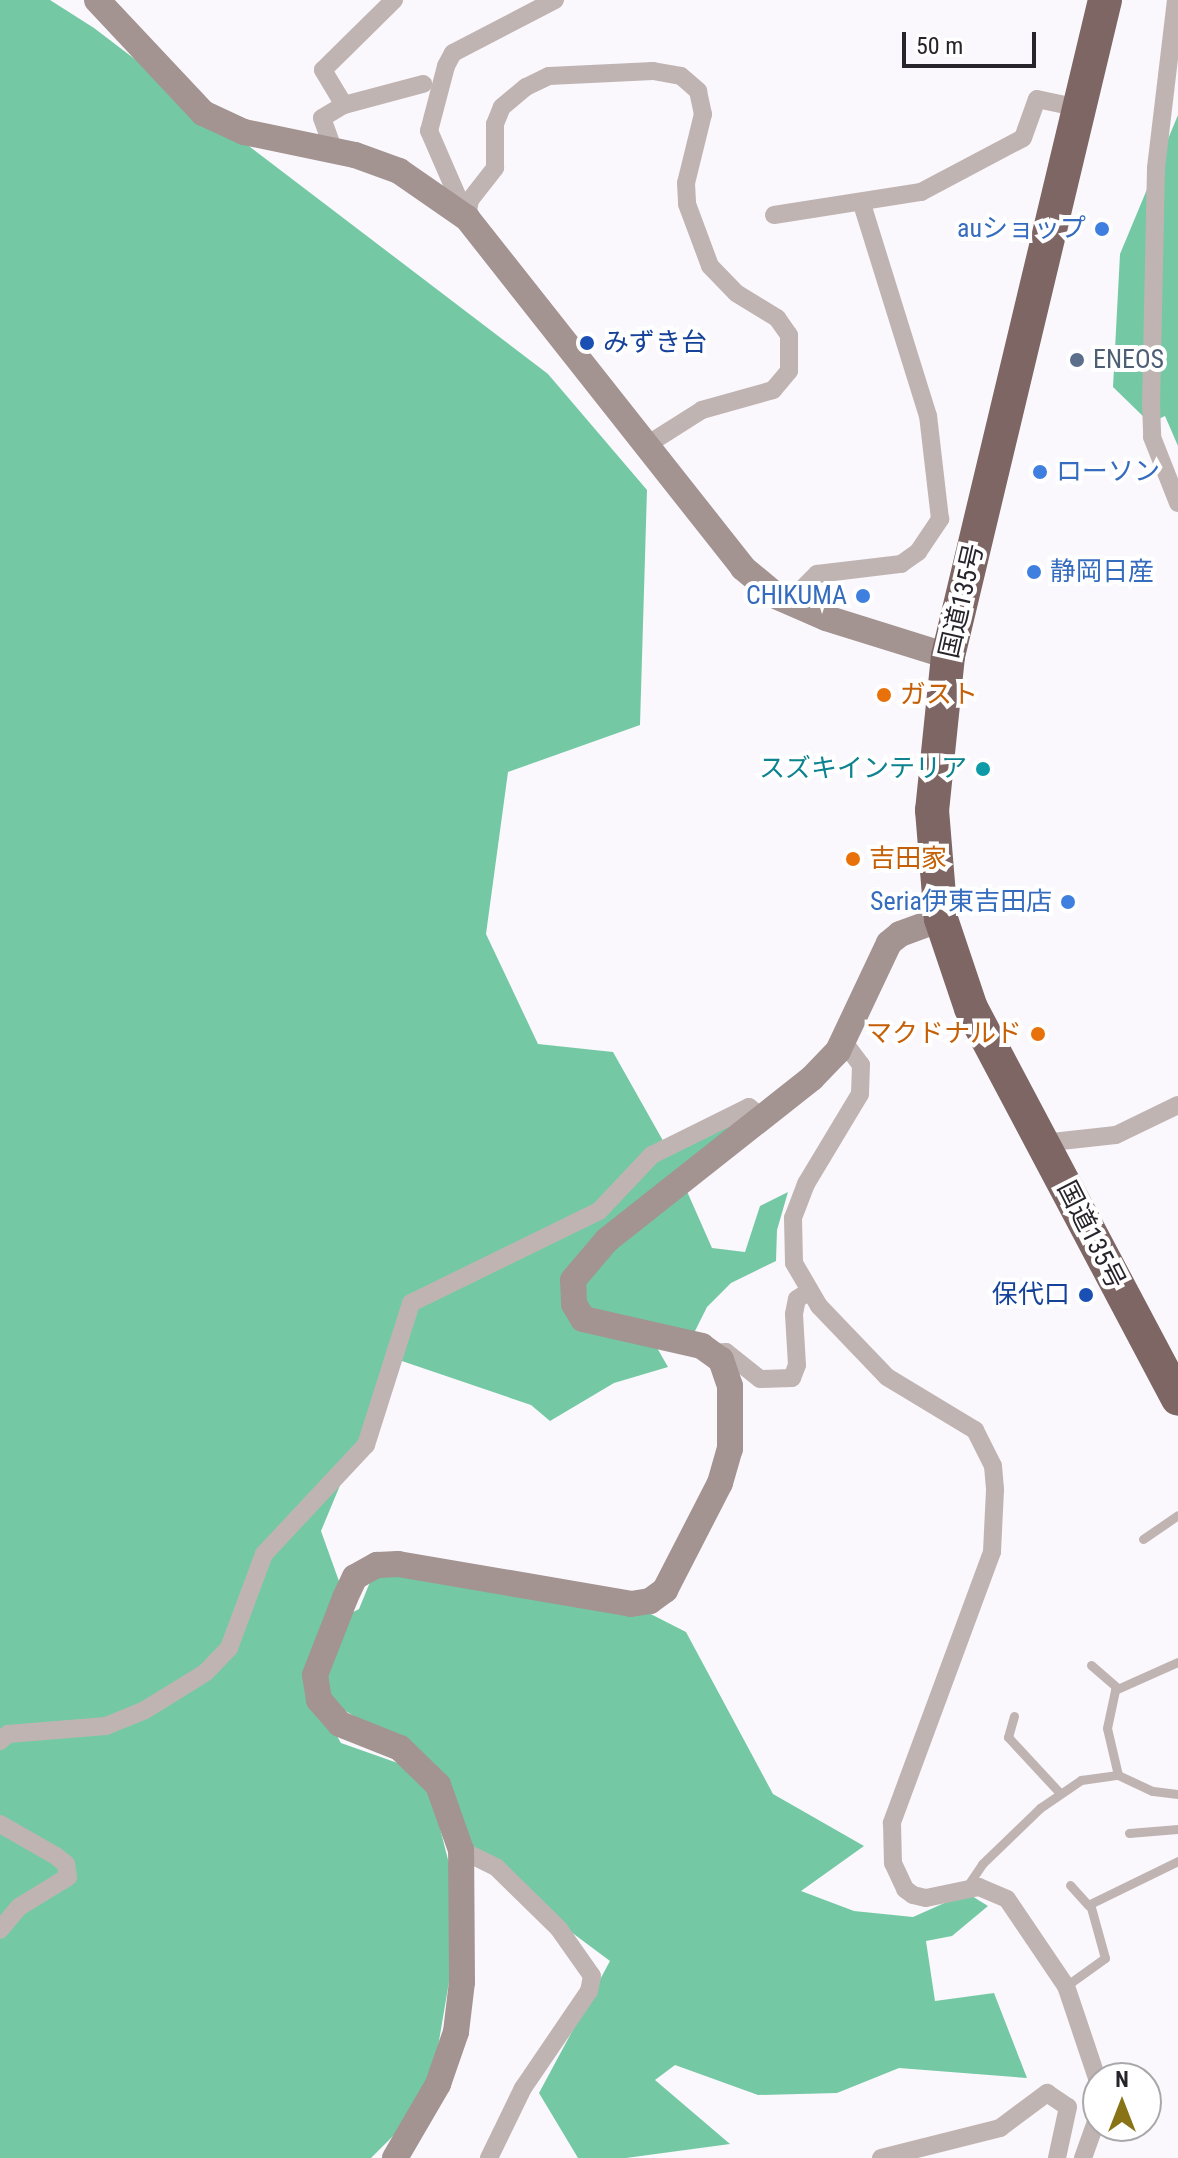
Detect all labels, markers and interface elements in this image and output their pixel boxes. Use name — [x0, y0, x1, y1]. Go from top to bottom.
scale bar — [906, 16, 1040, 66]
text: 50 m — [916, 32, 963, 60]
place label: auショップ — [957, 213, 1086, 245]
marker: auショップ — [1093, 220, 1111, 238]
place label: みずき台 — [603, 327, 707, 359]
marker: みずき台 — [578, 334, 596, 352]
place label: ENEOS — [1093, 344, 1164, 376]
marker: ENEOS — [1068, 351, 1086, 369]
place label: ローソン — [1056, 456, 1160, 488]
marker: ローソン — [1031, 463, 1049, 481]
street label: 国道135号 — [934, 541, 990, 661]
place label: 静岡日産 — [1050, 556, 1154, 588]
marker: 静岡日産 — [1025, 563, 1043, 581]
place label: CHIKUMA — [746, 580, 847, 612]
marker: CHIKUMA — [854, 587, 872, 605]
place label: ガスト — [900, 679, 978, 711]
marker: ガスト — [875, 686, 893, 704]
place label: スズキインテリア — [759, 753, 967, 785]
marker: スズキインテリア — [974, 760, 992, 778]
place label: 吉田家 — [869, 843, 947, 875]
marker: 吉田家 — [844, 850, 862, 868]
place label: Seria伊東吉田店 — [870, 886, 1052, 918]
marker: Seria伊東吉田店 — [1059, 893, 1077, 911]
place label: マクドナルド — [866, 1018, 1022, 1050]
marker: マクドナルド — [1029, 1025, 1047, 1043]
street label: 国道135号 — [1051, 1176, 1131, 1294]
place label: 保代口 — [992, 1279, 1070, 1311]
marker: 保代口 — [1077, 1286, 1095, 1304]
north arrow — [1082, 2062, 1162, 2142]
text: N — [1115, 2067, 1129, 2092]

